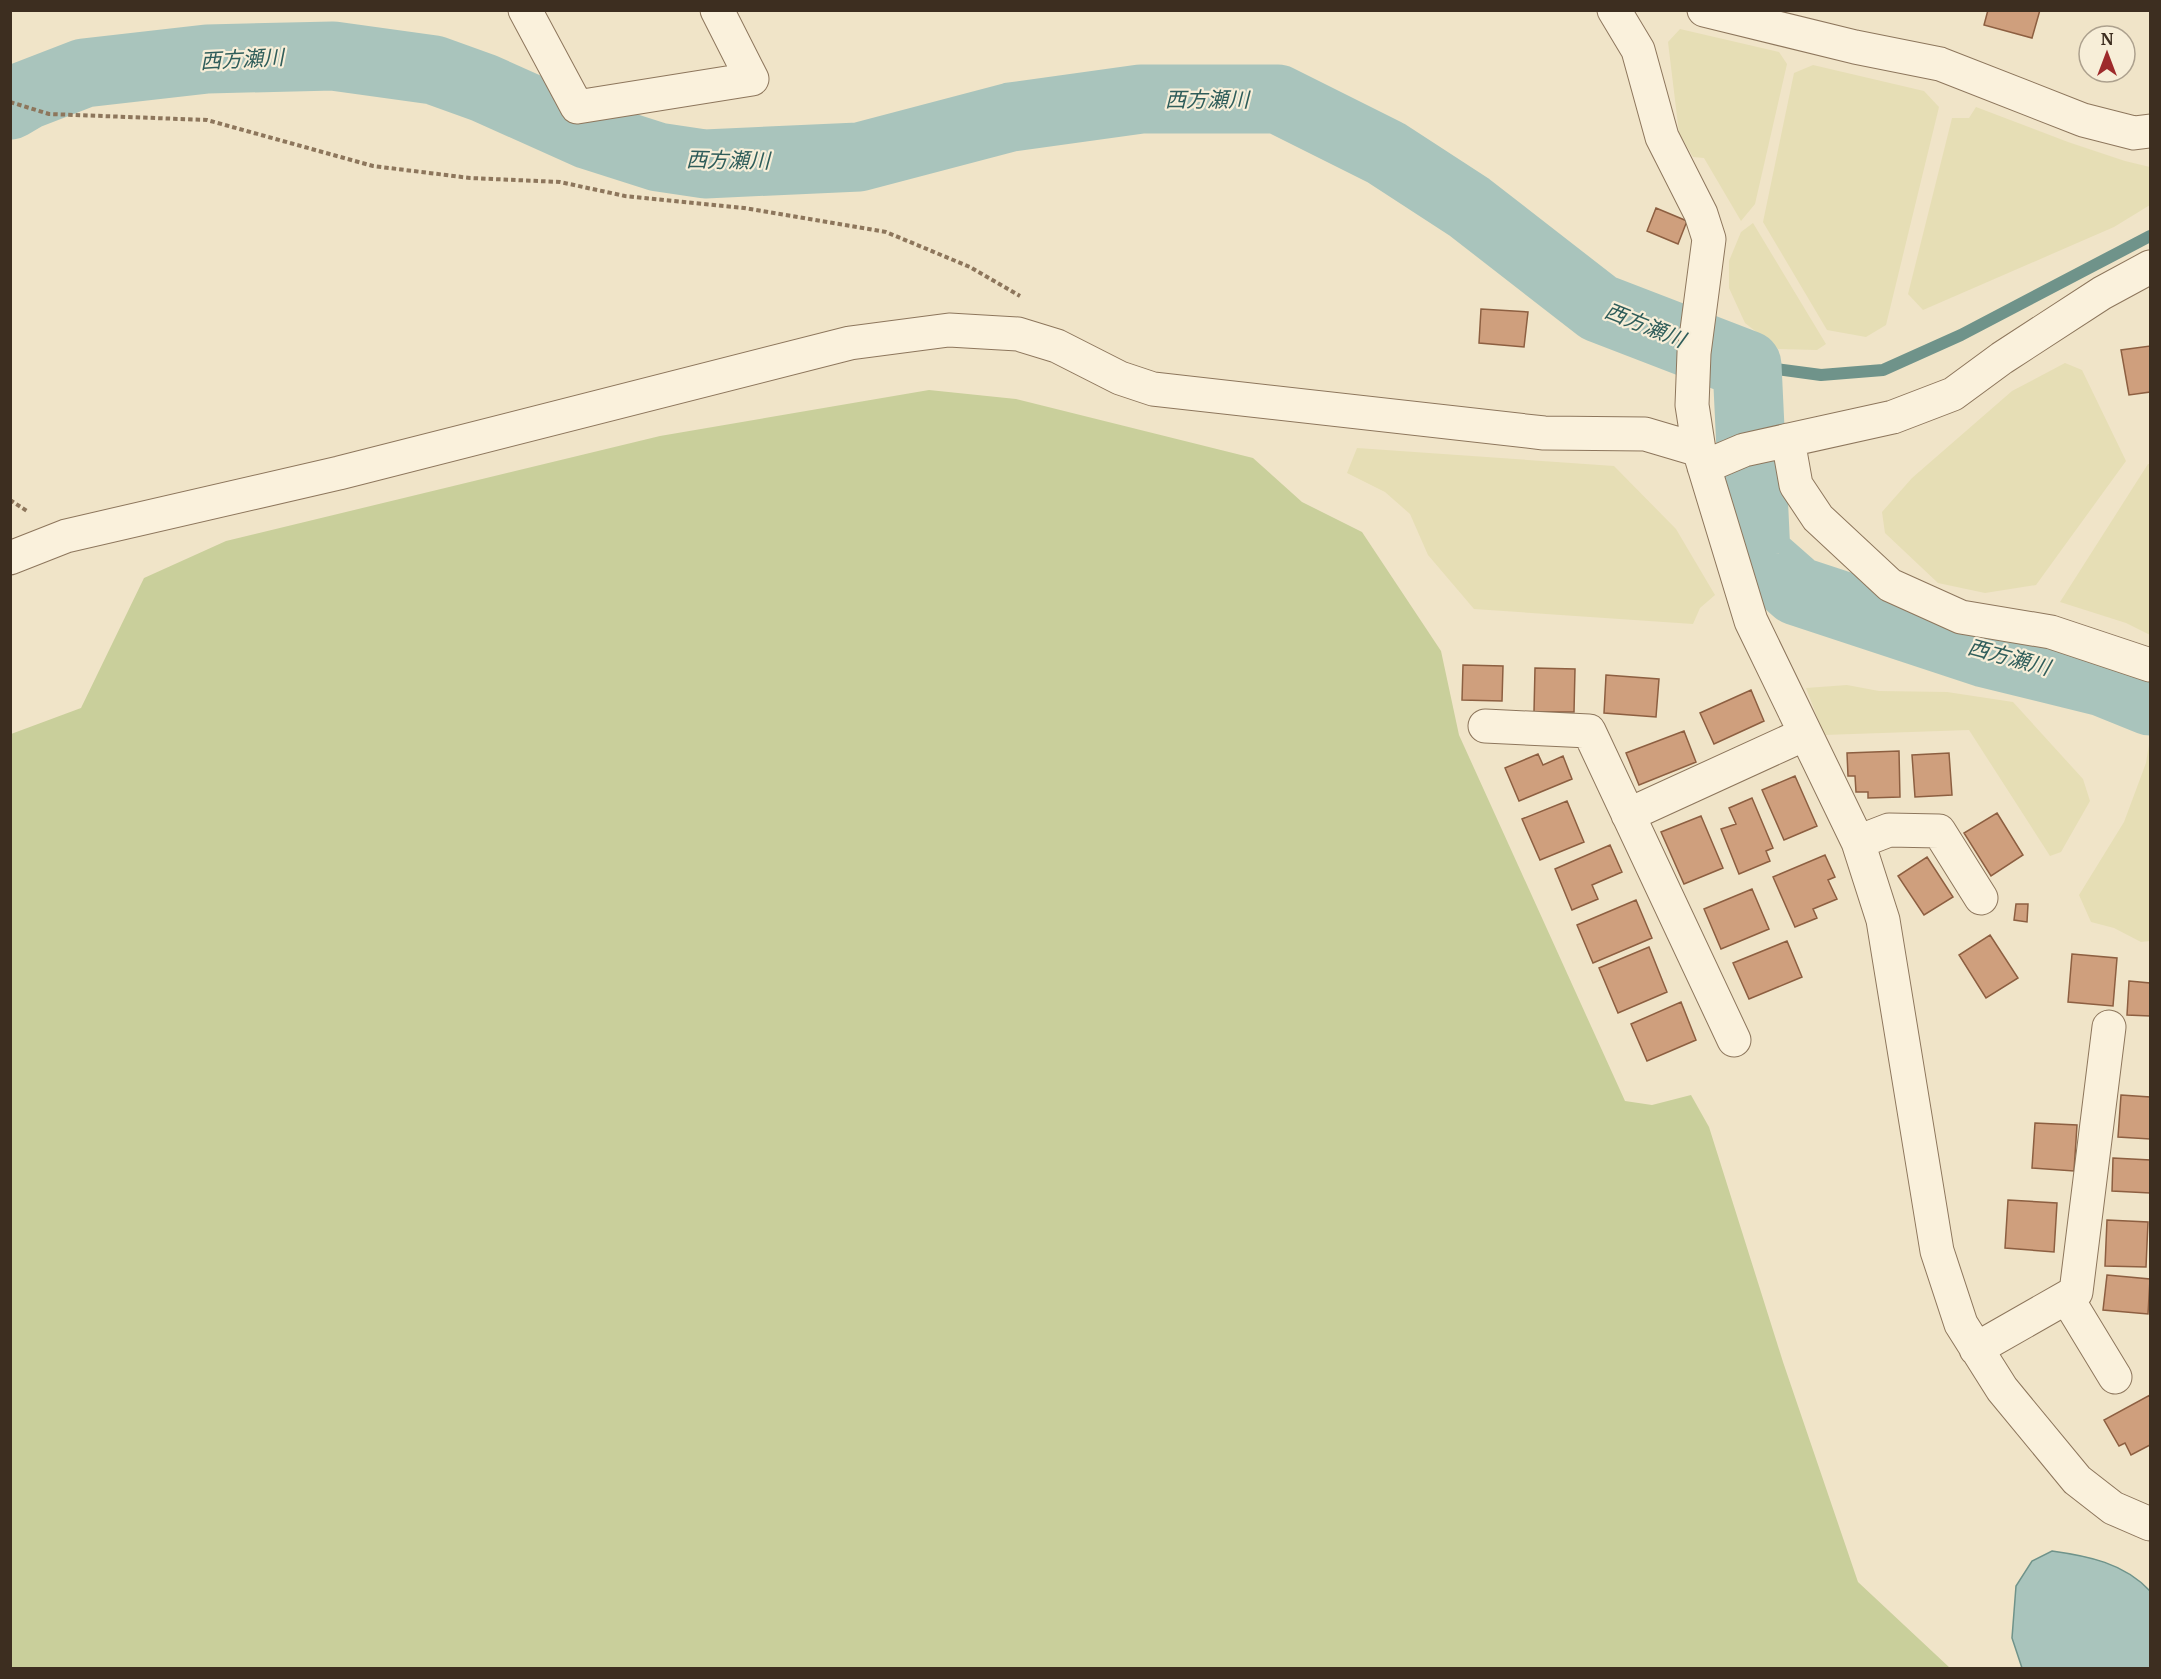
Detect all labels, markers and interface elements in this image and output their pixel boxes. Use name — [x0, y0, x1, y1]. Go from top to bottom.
north arrow — [2077, 24, 2137, 84]
text: N — [2101, 29, 2114, 49]
water label: 西方瀬川 — [199, 43, 287, 75]
water label: 西方瀬川 — [1165, 86, 1251, 113]
water label: 西方瀬川 — [686, 146, 772, 174]
water label: 西方瀬川 — [1601, 297, 1691, 354]
water label: 西方瀬川 — [1965, 633, 2055, 681]

